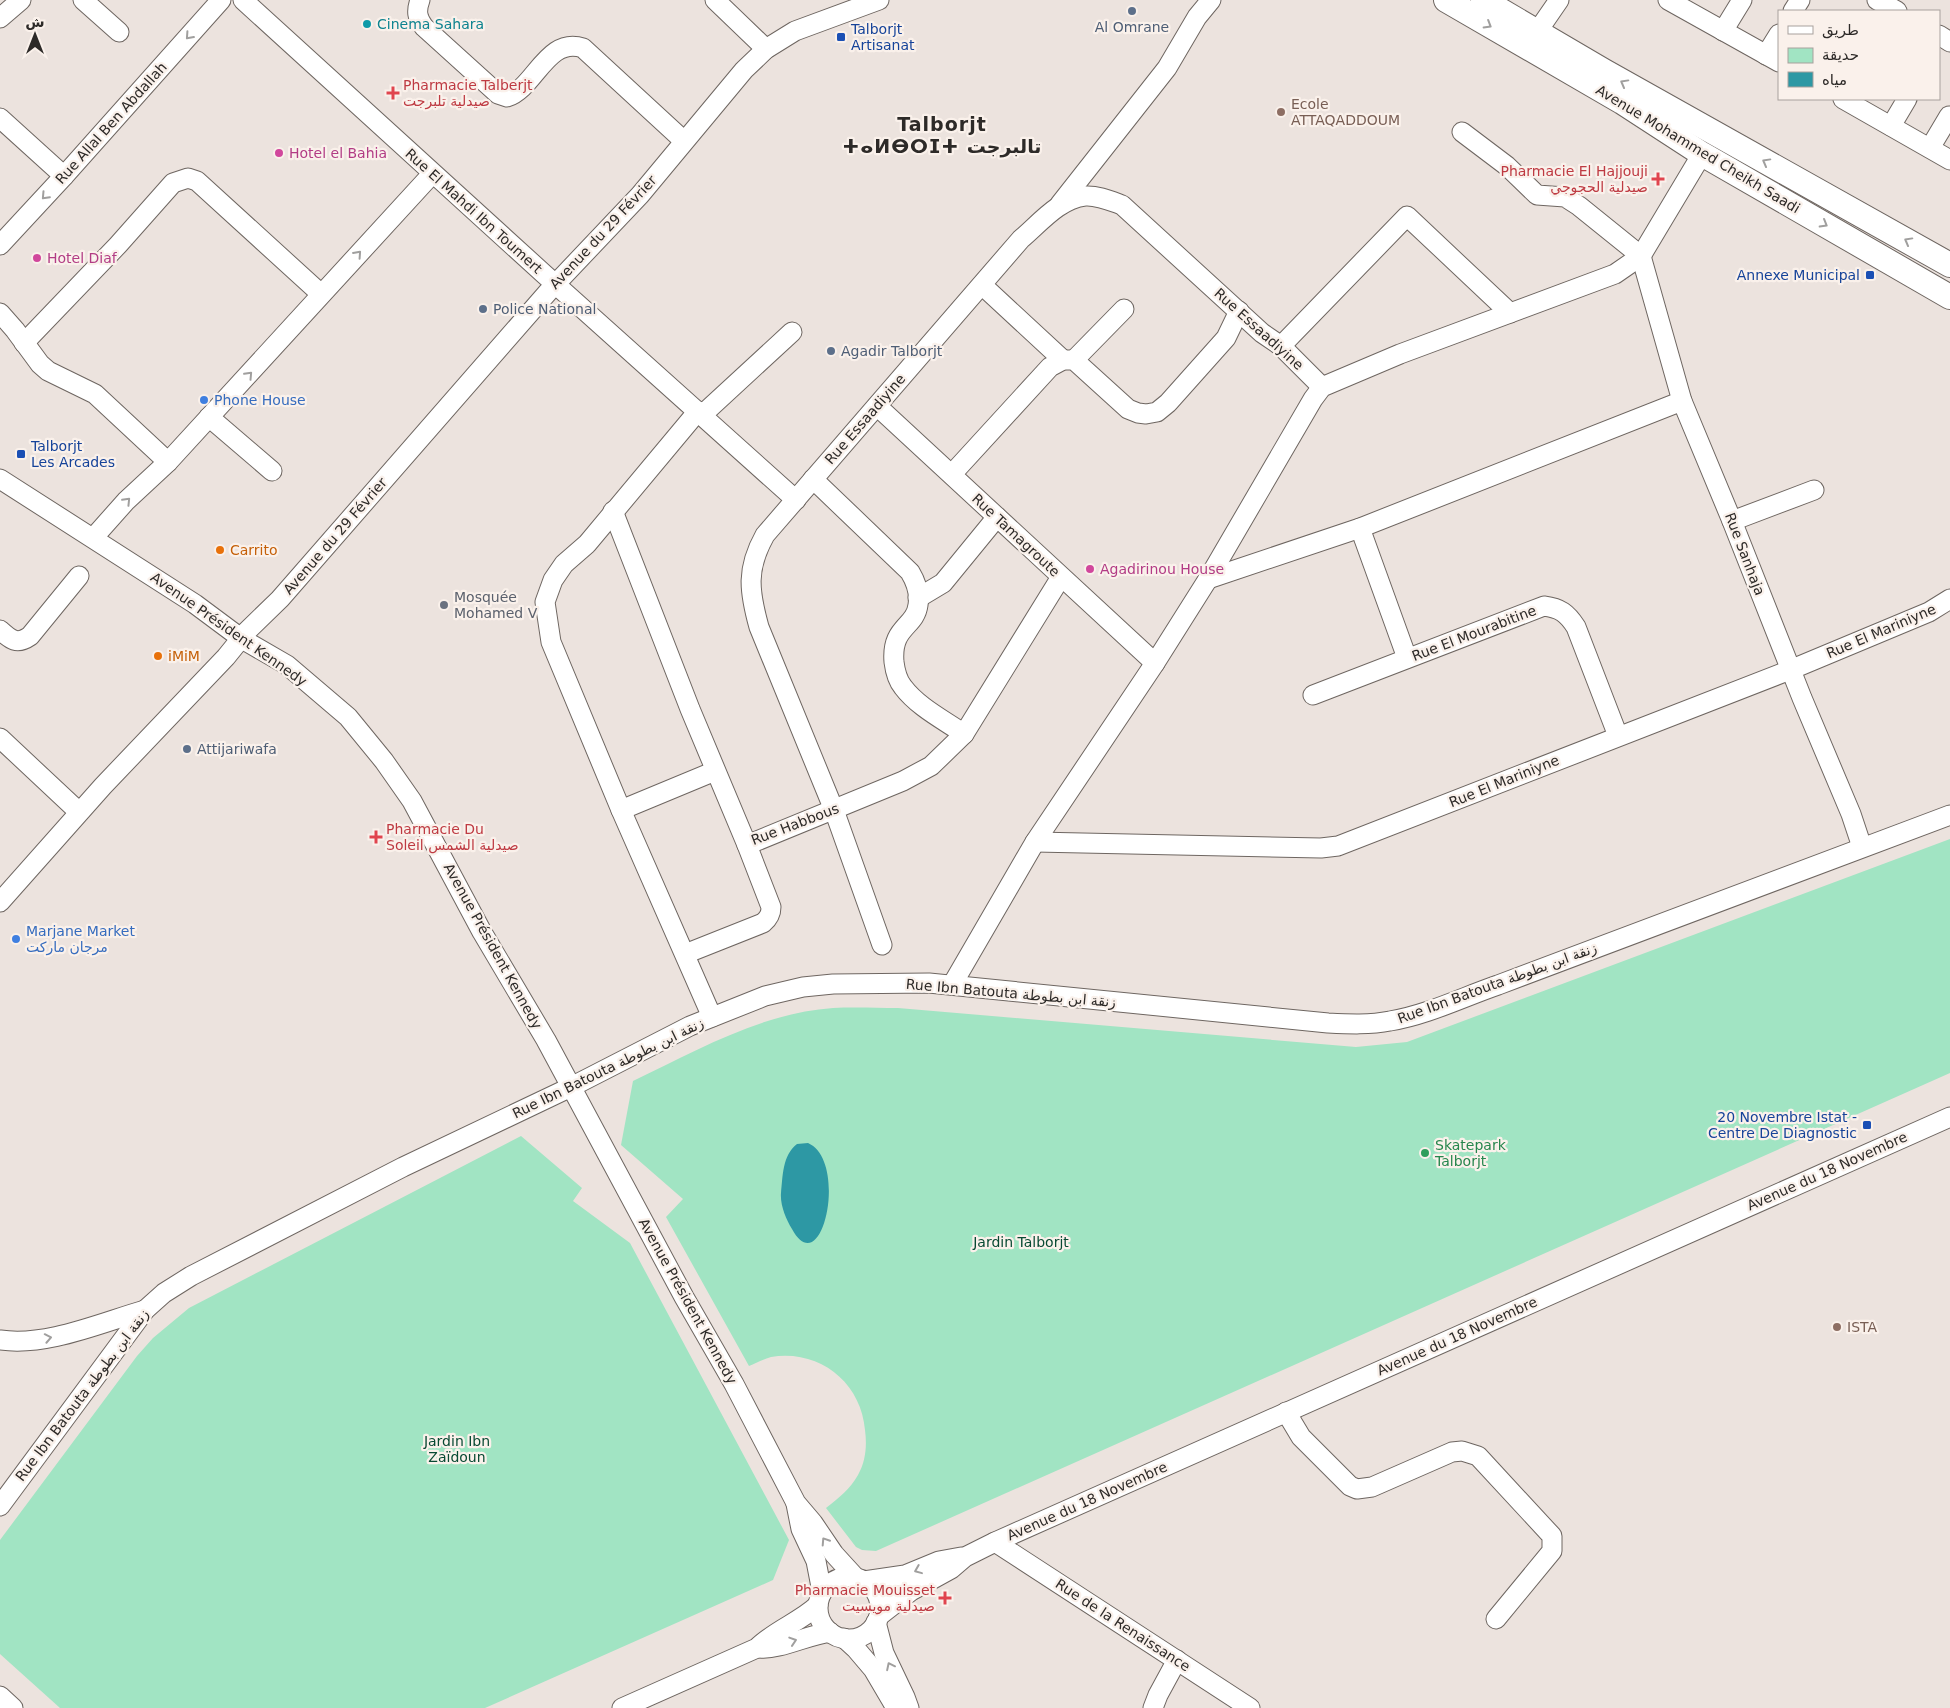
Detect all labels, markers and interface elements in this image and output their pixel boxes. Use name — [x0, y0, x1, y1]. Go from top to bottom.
marker: Al Omrane — [1126, 5, 1138, 17]
north arrow — [10, 10, 60, 60]
legend — [1778, 10, 1940, 100]
text: ش — [25, 14, 45, 30]
place label: Cinema Sahara — [377, 16, 484, 32]
marker: Cinema Sahara — [361, 18, 373, 30]
one-way arrow — [1483, 18, 1492, 28]
place label: Al Omrane — [1095, 19, 1169, 35]
place label: Talborjt Artisanat — [850, 21, 915, 53]
text: طريق — [1822, 21, 1859, 39]
one-way arrow — [185, 31, 194, 40]
marker: Talborjt Artisanat — [835, 31, 847, 43]
text: حديقة — [1822, 46, 1859, 64]
street label: Rue Allal Ben Abdallah — [52, 59, 170, 187]
text: مياه — [1822, 71, 1847, 89]
place label: Pharmacie Talberjt صيدلية تلبرجت — [403, 77, 533, 110]
one-way arrow — [1620, 79, 1629, 89]
street label: Avenue Mohammed Cheikh Saadi — [1593, 82, 1803, 216]
marker: Pharmacie Talberjt صيدلية تلبرجت — [387, 87, 399, 99]
place label: Ecole ATTAQADDOUM — [1291, 96, 1400, 128]
marker: Ecole ATTAQADDOUM — [1275, 106, 1287, 118]
district label: Talborjt ⵜⴰⵍⴱⵔⵊⵜ تالبرجت — [843, 113, 1041, 158]
place label: Hotel el Bahia — [289, 145, 387, 161]
street label: Rue El Mahdi Ibn Toumert — [402, 145, 546, 277]
marker: Hotel el Bahia — [273, 147, 285, 159]
one-way arrow — [1762, 158, 1771, 168]
place label: Pharmacie El Hajjouji صيدلية الحجوجي — [1500, 163, 1648, 196]
street label: Avenue du 29 Février — [546, 172, 660, 292]
marker: Pharmacie El Hajjouji صيدلية الحجوجي — [1652, 173, 1664, 185]
one-way arrow — [42, 191, 51, 200]
one-way arrow — [1818, 218, 1827, 228]
one-way arrow — [1904, 238, 1913, 248]
place label: Hotel Diaf — [47, 250, 118, 266]
one-way arrow — [352, 251, 361, 260]
marker: Hotel Diaf — [31, 252, 43, 264]
place label: Annexe Municipal — [1737, 267, 1860, 283]
marker: Annexe Municipal — [1864, 269, 1876, 281]
street label: Rue Essaadiyine — [1211, 285, 1307, 373]
place label: Police National — [493, 301, 596, 317]
marker: Police National — [477, 303, 489, 315]
place label: Agadir Talborjt — [841, 343, 943, 359]
marker: Agadir Talborjt — [825, 345, 837, 357]
one-way arrow — [243, 371, 252, 380]
street label: Rue Essaadiyine — [822, 371, 908, 467]
place label: Phone House — [214, 392, 306, 408]
marker: Phone House — [198, 394, 210, 406]
place label: Talborjt Les Arcades — [30, 438, 115, 470]
marker: Talborjt Les Arcades — [15, 448, 27, 460]
street label: Avenue du 29 Février — [280, 474, 390, 598]
street label: Rue Tamagroute — [969, 490, 1063, 580]
one-way arrow — [121, 498, 130, 507]
street label: Rue Sanhaja — [1722, 510, 1768, 598]
place label: Carrito — [230, 542, 278, 558]
marker: Carrito — [214, 544, 226, 556]
place label: Agadirinou House — [1100, 561, 1224, 577]
marker: Agadirinou House — [1084, 563, 1096, 575]
street label: Avenue Président Kennedy — [148, 569, 310, 689]
place label: Mosquée Mohamed V — [454, 589, 538, 621]
marker: Mosquée Mohamed V — [438, 599, 450, 611]
street label: Rue El Mariniyne — [1824, 601, 1938, 661]
street label: Rue El Mourabitine — [1410, 602, 1538, 664]
place label: iMiM — [168, 648, 200, 664]
marker: iMiM — [152, 650, 164, 662]
place label: Attijariwafa — [197, 741, 277, 757]
marker: Attijariwafa — [181, 743, 193, 755]
street label: Rue El Mariniyne — [1447, 752, 1561, 810]
street label: Rue Habbous — [749, 800, 841, 848]
place label: Pharmacie Du Soleil صيدلية الشمس — [386, 821, 519, 854]
marker: Pharmacie Du Soleil صيدلية الشمس — [370, 831, 382, 843]
street label: Avenue Président Kennedy — [441, 860, 545, 1032]
place label: Marjane Market مرجان ماركت — [26, 923, 135, 956]
marker: Marjane Market مرجان ماركت — [10, 933, 22, 945]
street label: Rue Ibn Batouta زنقة ابن بطوطة — [1395, 939, 1599, 1028]
street label: Rue Ibn Batouta زنقة ابن بطوطة — [905, 976, 1117, 1011]
street label: Rue Ibn Batouta زنقة ابن بطوطة — [510, 1015, 707, 1122]
place label: 20 Novembre Istat - Centre De Diagnostic — [1708, 1109, 1857, 1141]
marker: 20 Novembre Istat - Centre De Diagnostic — [1861, 1119, 1873, 1131]
street label: Avenue du 18 Novembre — [1745, 1128, 1909, 1214]
place label: Skatepark Talborjt — [1434, 1137, 1507, 1169]
marker: Skatepark Talborjt — [1419, 1147, 1431, 1159]
street label: Avenue Président Kennedy — [636, 1215, 740, 1387]
park label: Jardin Talborjt — [972, 1234, 1069, 1250]
street label: Avenue du 18 Novembre — [1375, 1293, 1539, 1379]
street label: Rue Ibn Batouta زنقة ابن بطوطة — [12, 1306, 153, 1485]
place label: ISTA — [1847, 1319, 1877, 1335]
marker: ISTA — [1831, 1321, 1843, 1333]
one-way arrow — [44, 1334, 53, 1344]
park label: Jardin Ibn Zaïdoun — [423, 1433, 490, 1465]
street label: Avenue du 18 Novembre — [1005, 1458, 1169, 1544]
one-way arrow — [822, 1537, 831, 1546]
one-way arrow — [914, 1564, 923, 1574]
street label: Rue de la Renaissance — [1053, 1575, 1193, 1675]
place label: Pharmacie Mouisset صيدلية مويسيت — [795, 1582, 936, 1615]
marker: Pharmacie Mouisset صيدلية مويسيت — [939, 1592, 951, 1604]
one-way arrow — [789, 1637, 797, 1647]
one-way arrow — [886, 1662, 896, 1671]

